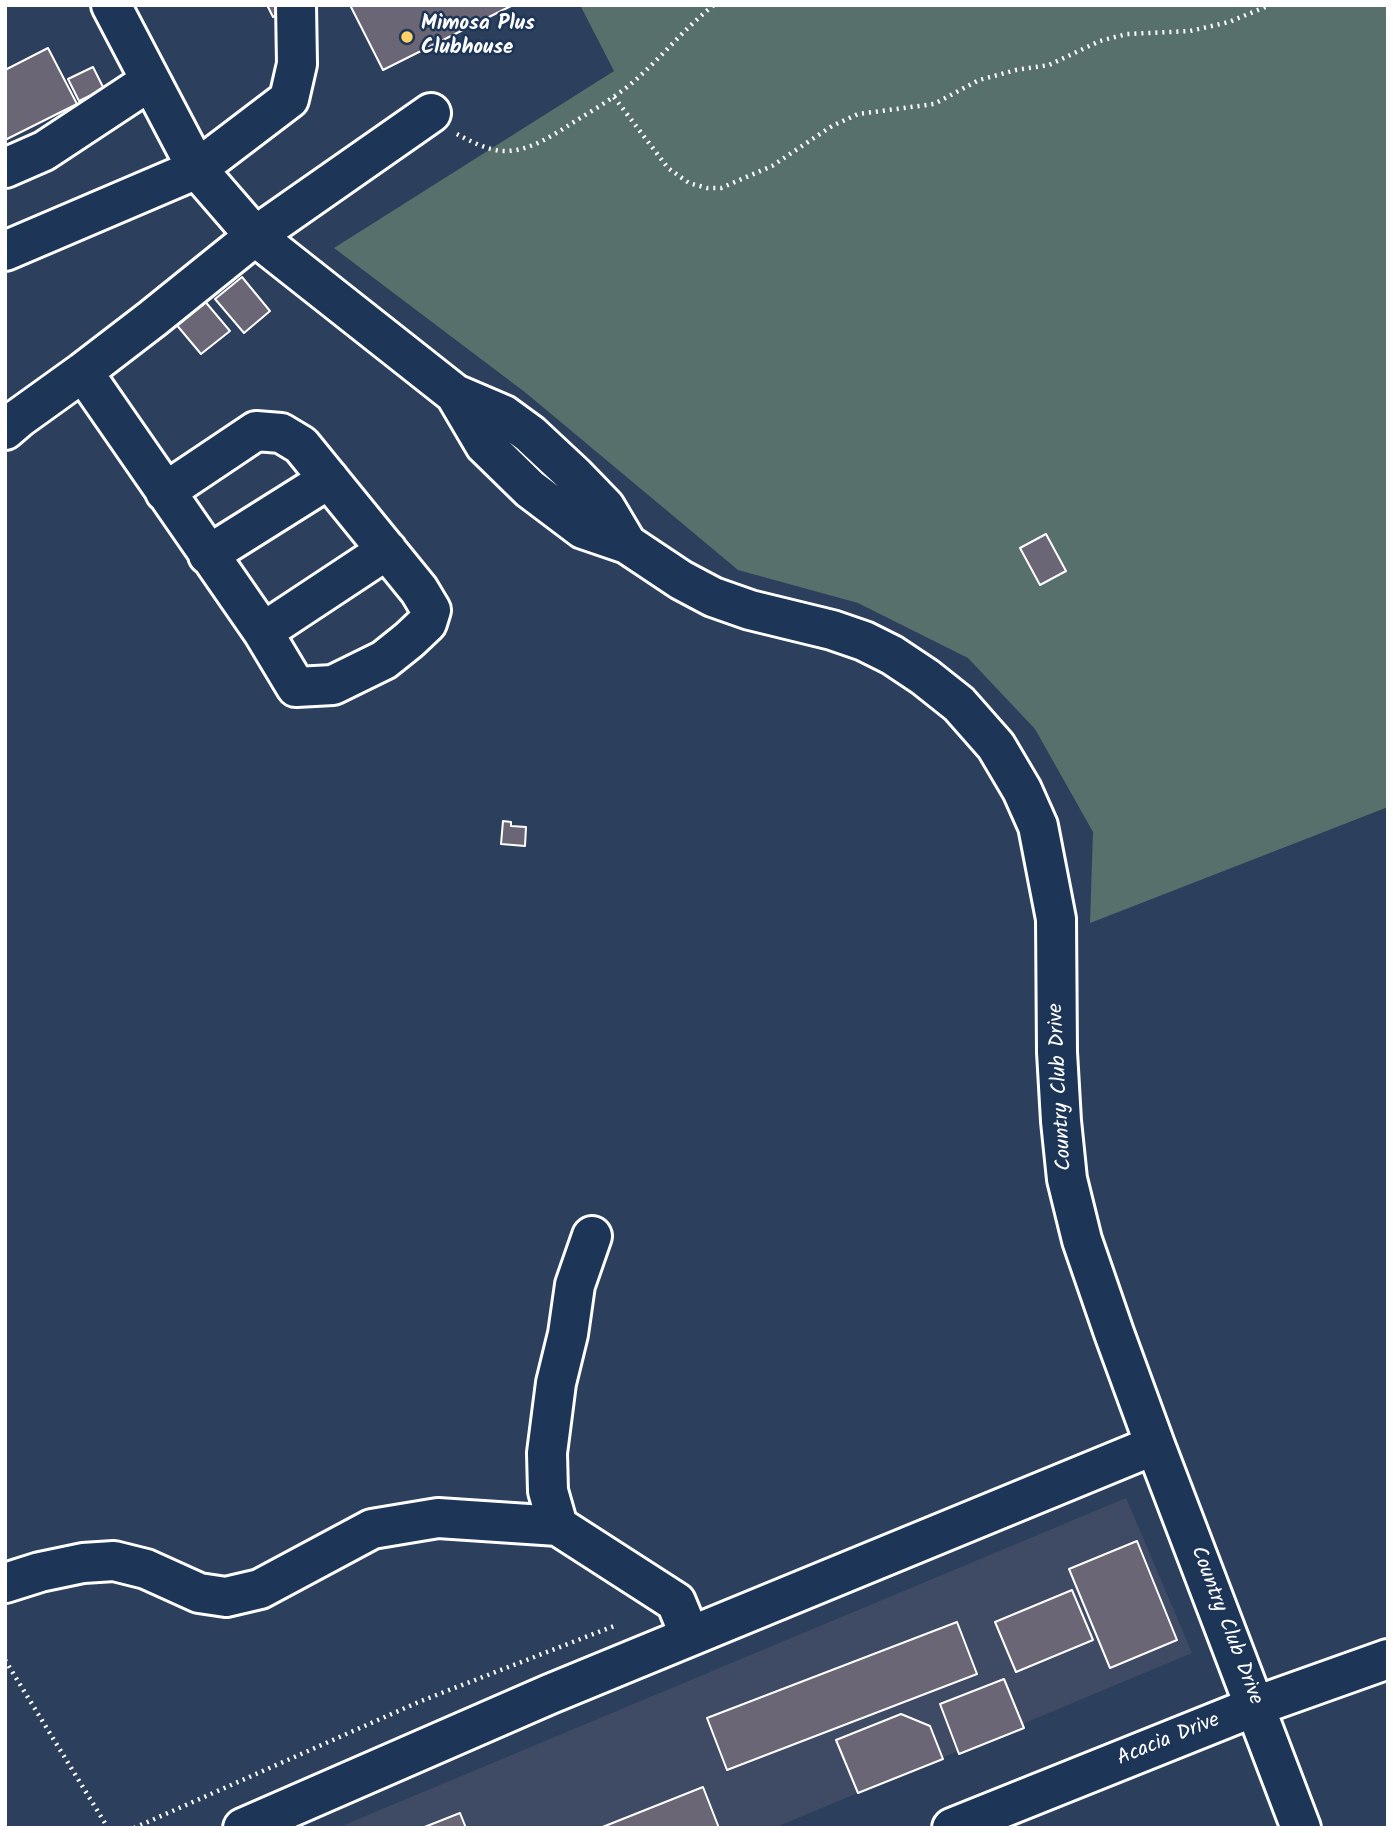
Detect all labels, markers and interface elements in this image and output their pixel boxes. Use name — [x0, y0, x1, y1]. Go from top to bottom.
place label: Mimosa Plus Clubhouse — [421, 12, 535, 62]
marker: Mimosa Plus Clubhouse — [399, 29, 415, 45]
street label: Country Club Drive — [1045, 1003, 1079, 1171]
street label: Country Club Drive — [1183, 1543, 1267, 1709]
street label: Acacia Drive — [1114, 1709, 1224, 1773]

